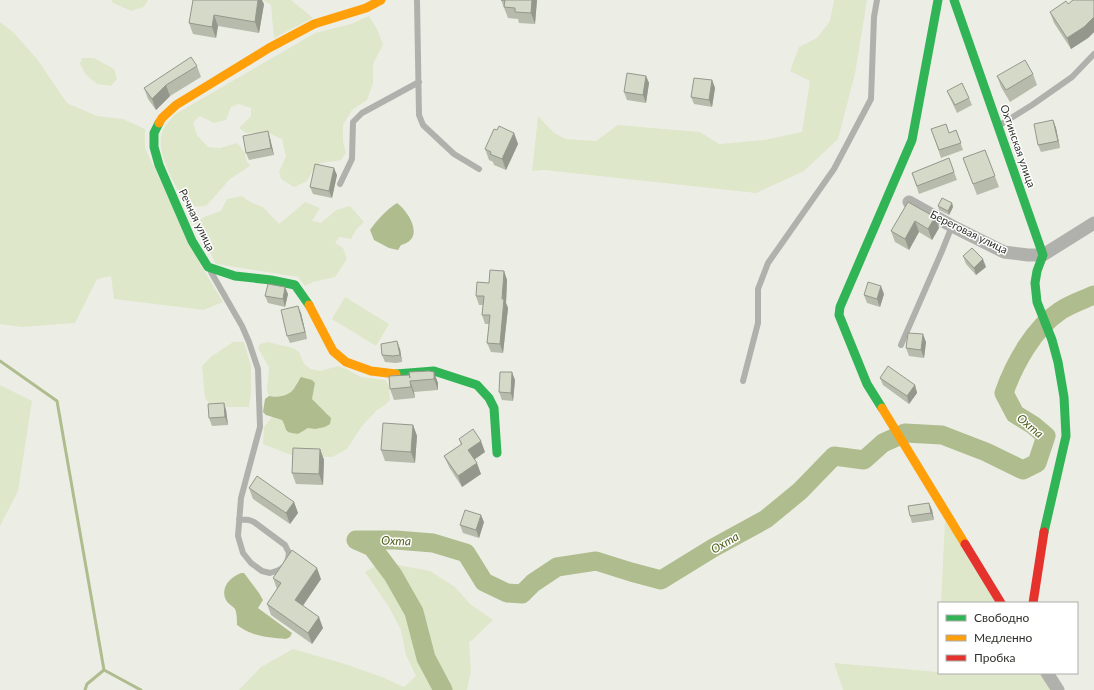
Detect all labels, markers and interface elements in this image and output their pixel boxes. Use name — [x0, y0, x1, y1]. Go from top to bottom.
street label: Охтинская улица — [998, 103, 1039, 189]
street label: Речная улица — [177, 186, 218, 253]
street label: Береговая улица — [928, 207, 1010, 256]
water label: Охта — [1014, 410, 1047, 441]
water label: Охта — [708, 529, 741, 557]
water label: Охта — [381, 532, 411, 549]
legend — [938, 602, 1078, 674]
text: Свободно — [974, 610, 1030, 625]
text: Медленно — [974, 630, 1033, 645]
text: Пробка — [974, 650, 1015, 665]

